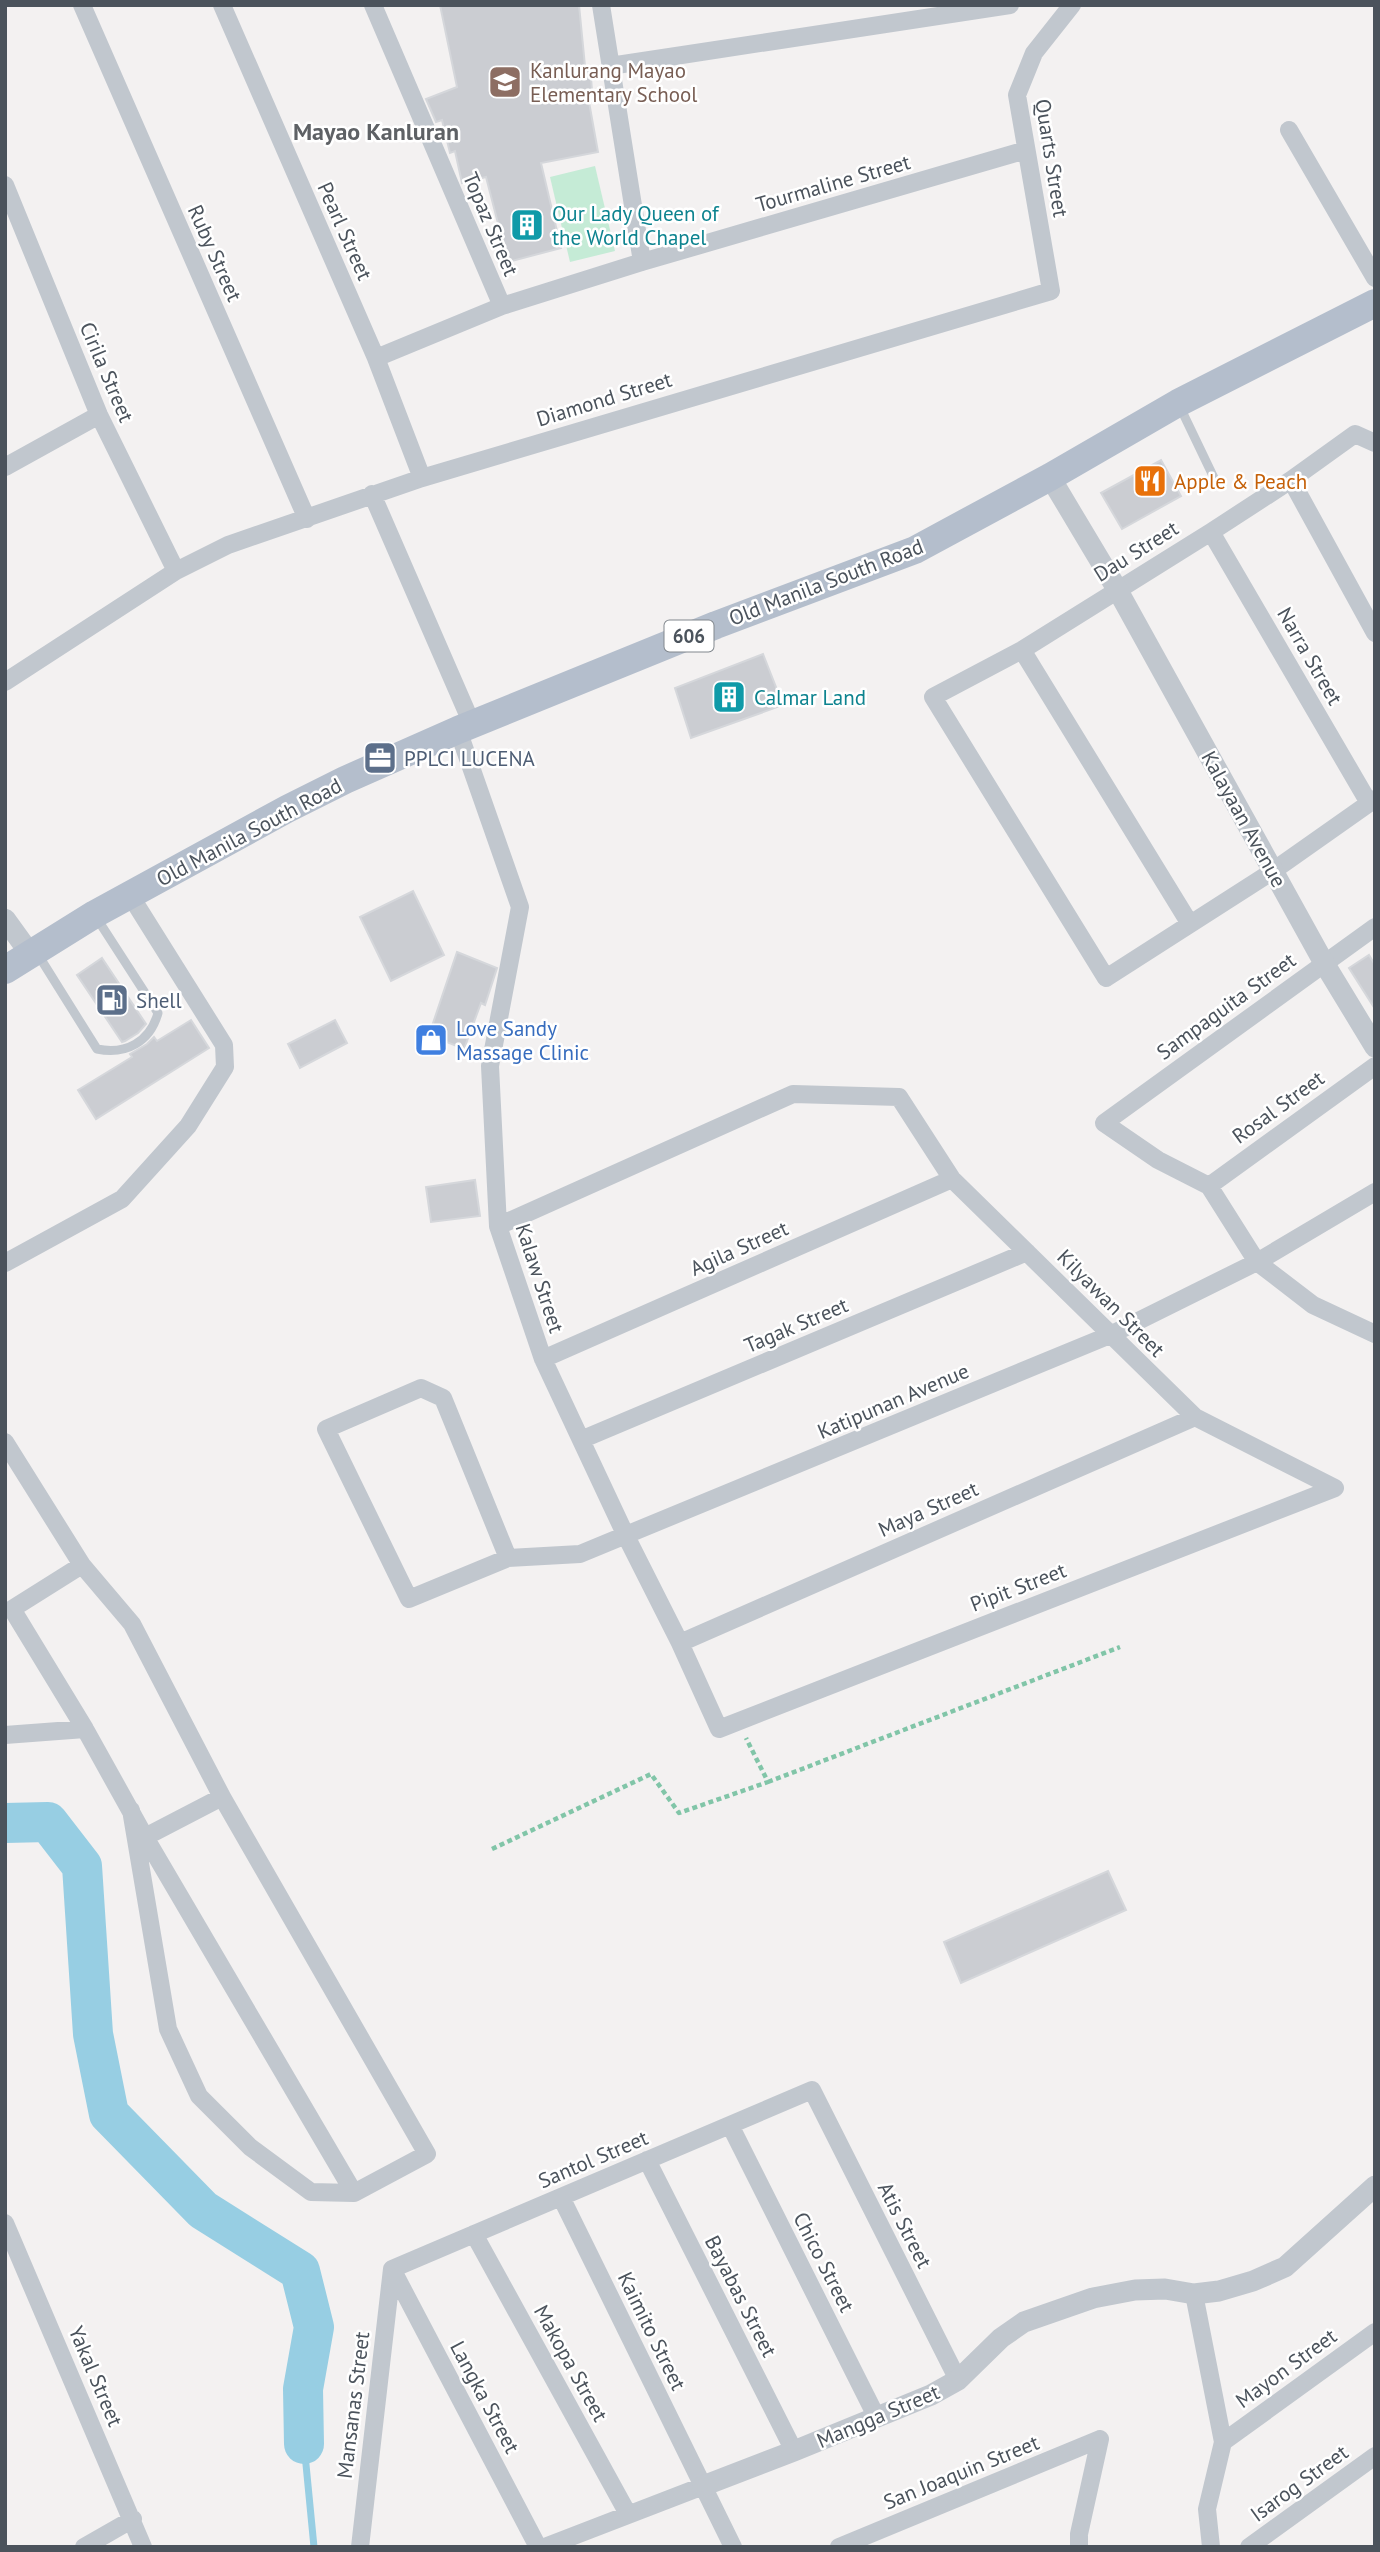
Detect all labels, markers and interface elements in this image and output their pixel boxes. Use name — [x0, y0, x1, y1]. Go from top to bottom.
place label: Kanlurang Mayao Elementary School — [530, 57, 697, 108]
school or university icon: Kanlurang Mayao Elementary School — [486, 63, 524, 101]
street label: Quarts Street — [1029, 97, 1075, 219]
district label: Mayao Kanluran — [293, 116, 459, 147]
street label: Tourmaline Street — [753, 148, 913, 218]
street label: Topaz Street — [457, 168, 525, 280]
street label: Pearl Street — [311, 178, 379, 284]
street label: Ruby Street — [182, 200, 248, 306]
place label: Our Lady Queen of the World Chapel — [552, 200, 720, 251]
building icon: Our Lady Queen of the World Chapel — [508, 206, 546, 244]
street label: Cirila Street — [74, 318, 140, 426]
street label: Diamond Street — [533, 366, 675, 432]
restaurant icon: Apple & Peach — [1131, 462, 1169, 500]
place label: Apple & Peach — [1174, 468, 1307, 495]
street label: Dau Street — [1089, 514, 1183, 588]
street label: Old Manila South Road — [725, 532, 927, 632]
street label: Narra Street — [1271, 602, 1349, 710]
road number: 606 — [664, 621, 714, 652]
building icon: Calmar Land — [710, 678, 748, 716]
place label: Calmar Land — [754, 684, 866, 711]
office icon: PPLCI LUCENA — [361, 739, 399, 777]
place label: PPLCI LUCENA — [404, 745, 536, 772]
street label: Kalayaan Avenue — [1195, 746, 1293, 892]
street label: Old Manila South Road — [152, 772, 346, 892]
street label: Sampaguita Street — [1151, 946, 1301, 1066]
fuel station icon: Shell — [93, 981, 131, 1019]
place label: Shell — [136, 987, 182, 1014]
place label: Love Sandy Massage Clinic — [456, 1015, 589, 1066]
shop icon: Love Sandy Massage Clinic — [412, 1021, 450, 1059]
street label: Rosal Street — [1227, 1065, 1329, 1149]
street label: Agila Street — [686, 1214, 792, 1282]
street label: Kalaw Street — [510, 1220, 570, 1336]
street label: Kilyawan Street — [1051, 1243, 1171, 1363]
street label: Tagak Street — [740, 1291, 852, 1359]
street label: Katipunan Avenue — [813, 1357, 973, 1445]
street label: Maya Street — [874, 1475, 982, 1543]
street label: Pipit Street — [966, 1556, 1070, 1618]
street label: Santol Street — [534, 2124, 652, 2194]
street label: Atis Street — [872, 2178, 938, 2272]
street label: Chico Street — [787, 2207, 861, 2317]
street label: Bayabas Street — [699, 2231, 783, 2361]
street label: Kaimito Street — [612, 2267, 692, 2395]
street label: Makopa Street — [528, 2300, 614, 2426]
street label: Yakal Street — [63, 2322, 129, 2430]
street label: Mayon Street — [1230, 2322, 1342, 2414]
street label: Mansanas Street — [331, 2330, 375, 2480]
street label: Langka Street — [444, 2336, 526, 2458]
street label: Mangga Street — [813, 2378, 943, 2454]
street label: San Joaquin Street — [879, 2429, 1043, 2515]
street label: Isarog Street — [1245, 2438, 1353, 2528]

